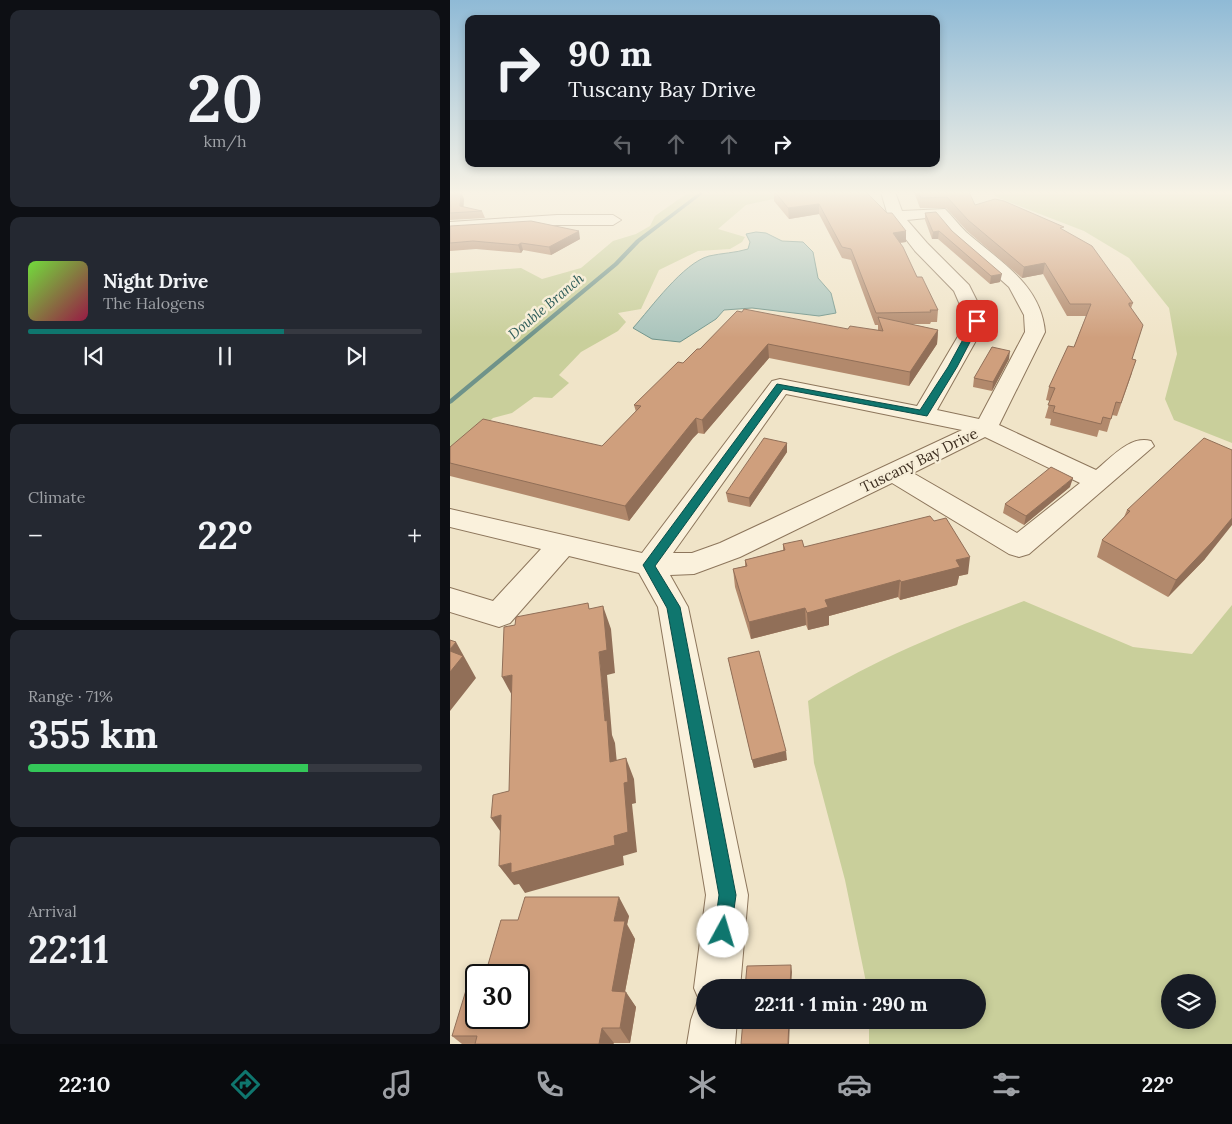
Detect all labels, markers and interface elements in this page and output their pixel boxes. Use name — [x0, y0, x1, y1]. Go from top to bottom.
text: 90 m — [568, 31, 652, 76]
icon: right — [485, 35, 550, 100]
text: 20 — [187, 57, 263, 140]
text: Tuscany Bay Drive — [568, 75, 756, 103]
icon: left — [609, 130, 637, 158]
icon: ahead — [662, 130, 690, 158]
icon: ahead — [715, 130, 743, 158]
icon: right — [768, 130, 796, 158]
text: km/h — [203, 131, 247, 151]
text: Night Drive — [103, 269, 208, 293]
water label: Double Branch — [505, 269, 587, 343]
text: The Halogens — [103, 293, 205, 313]
pin — [956, 300, 998, 342]
icon: arrive — [963, 307, 991, 335]
icon: previous — [80, 342, 108, 370]
icon: pause — [211, 342, 239, 370]
icon: next — [342, 342, 370, 370]
street label: Tuscany Bay Drive — [857, 423, 981, 497]
text: Climate — [28, 487, 85, 507]
text: 22° — [197, 511, 253, 559]
text: − — [28, 518, 43, 554]
text: + — [407, 518, 422, 554]
text: Range · 71% — [28, 686, 113, 706]
text: 355 km — [28, 710, 158, 758]
text: Arrival — [28, 901, 77, 921]
position arrow — [696, 905, 748, 957]
text: 22:11 — [28, 925, 109, 973]
speed limit sign: 30 — [465, 964, 530, 1029]
map controls — [1161, 974, 1216, 1029]
button: layers — [1161, 974, 1216, 1029]
text: 22:11 · 1 min · 290 m — [754, 992, 928, 1016]
icon: directions — [228, 1067, 263, 1102]
icon: music — [380, 1067, 415, 1102]
icon: phone — [532, 1067, 567, 1102]
icon: climate — [685, 1067, 720, 1102]
icon: car — [837, 1067, 872, 1102]
icon: filters — [989, 1067, 1024, 1102]
text: 22:10 — [59, 1070, 111, 1098]
text: 22° — [1142, 1070, 1173, 1098]

